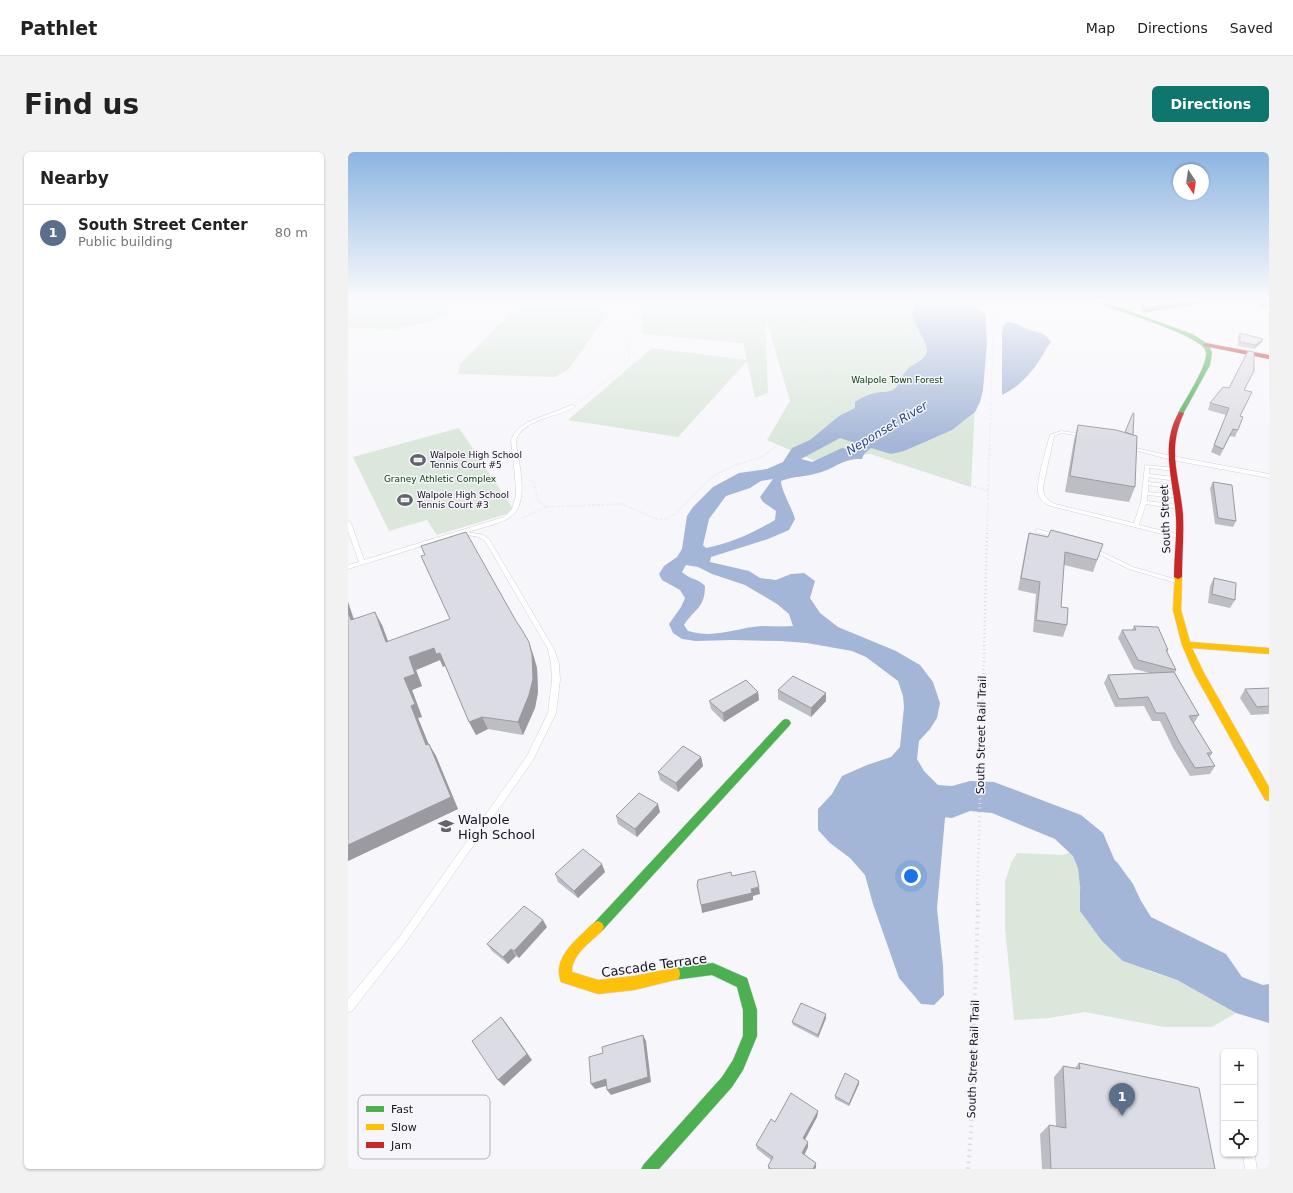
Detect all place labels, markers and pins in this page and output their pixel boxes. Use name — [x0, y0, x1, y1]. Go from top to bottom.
place label: Walpole High School Tennis Court #5 — [429, 450, 522, 470]
sports icon: Walpole High School Tennis Court #5 — [409, 451, 427, 469]
place label: Walpole High School Tennis Court #3 — [416, 490, 509, 510]
sports icon: Walpole High School Tennis Court #3 — [396, 491, 414, 509]
place label: Walpole High School — [458, 812, 535, 842]
school or university icon: Walpole High School — [437, 817, 455, 835]
pin: 1 — [1109, 1083, 1135, 1116]

